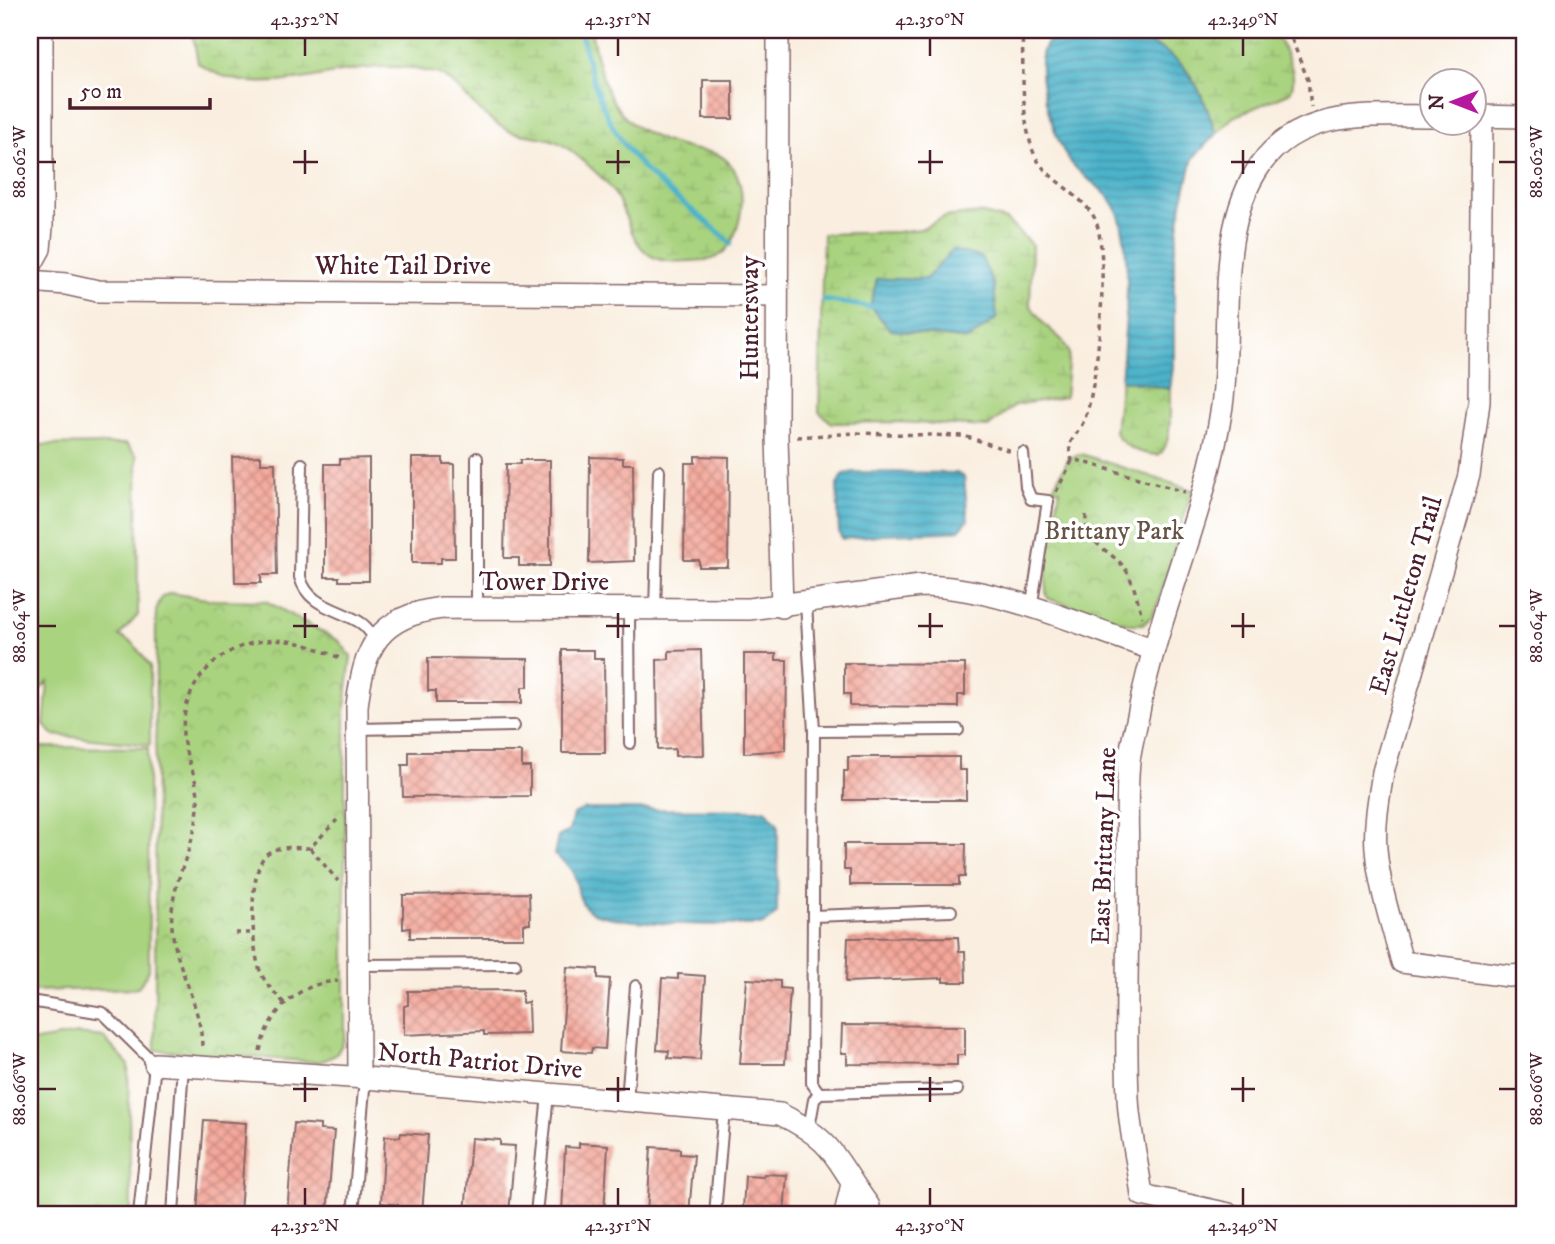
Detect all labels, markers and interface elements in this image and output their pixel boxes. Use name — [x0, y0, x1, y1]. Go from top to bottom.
text: 42.352°N — [271, 9, 340, 31]
text: 42.351°N — [585, 9, 651, 31]
text: 42.350°N — [895, 9, 965, 31]
text: 42.349°N — [1208, 9, 1278, 31]
scale bar — [70, 66, 210, 110]
north arrow — [1418, 66, 1488, 136]
text: 50 m — [80, 79, 122, 105]
text: N — [1426, 94, 1449, 110]
text: 88.062°W — [9, 125, 31, 198]
text: 88.062°W — [1526, 125, 1548, 198]
street label: White Tail Drive — [314, 250, 491, 283]
street label: Huntersway — [734, 255, 767, 380]
street label: East Littleton Trail — [1362, 492, 1451, 698]
park label: Brittany Park — [1044, 515, 1184, 548]
street label: Tower Drive — [479, 566, 609, 599]
text: 88.064°W — [9, 589, 31, 663]
text: 88.064°W — [1526, 589, 1548, 663]
street label: East Brittany Lane — [1085, 747, 1124, 945]
street label: North Patriot Drive — [376, 1036, 584, 1087]
text: 88.066°W — [9, 1052, 31, 1125]
text: 88.066°W — [1526, 1052, 1548, 1125]
text: 42.352°N — [271, 1215, 340, 1237]
text: 42.351°N — [585, 1215, 651, 1237]
text: 42.350°N — [895, 1215, 965, 1237]
text: 42.349°N — [1208, 1215, 1278, 1237]

